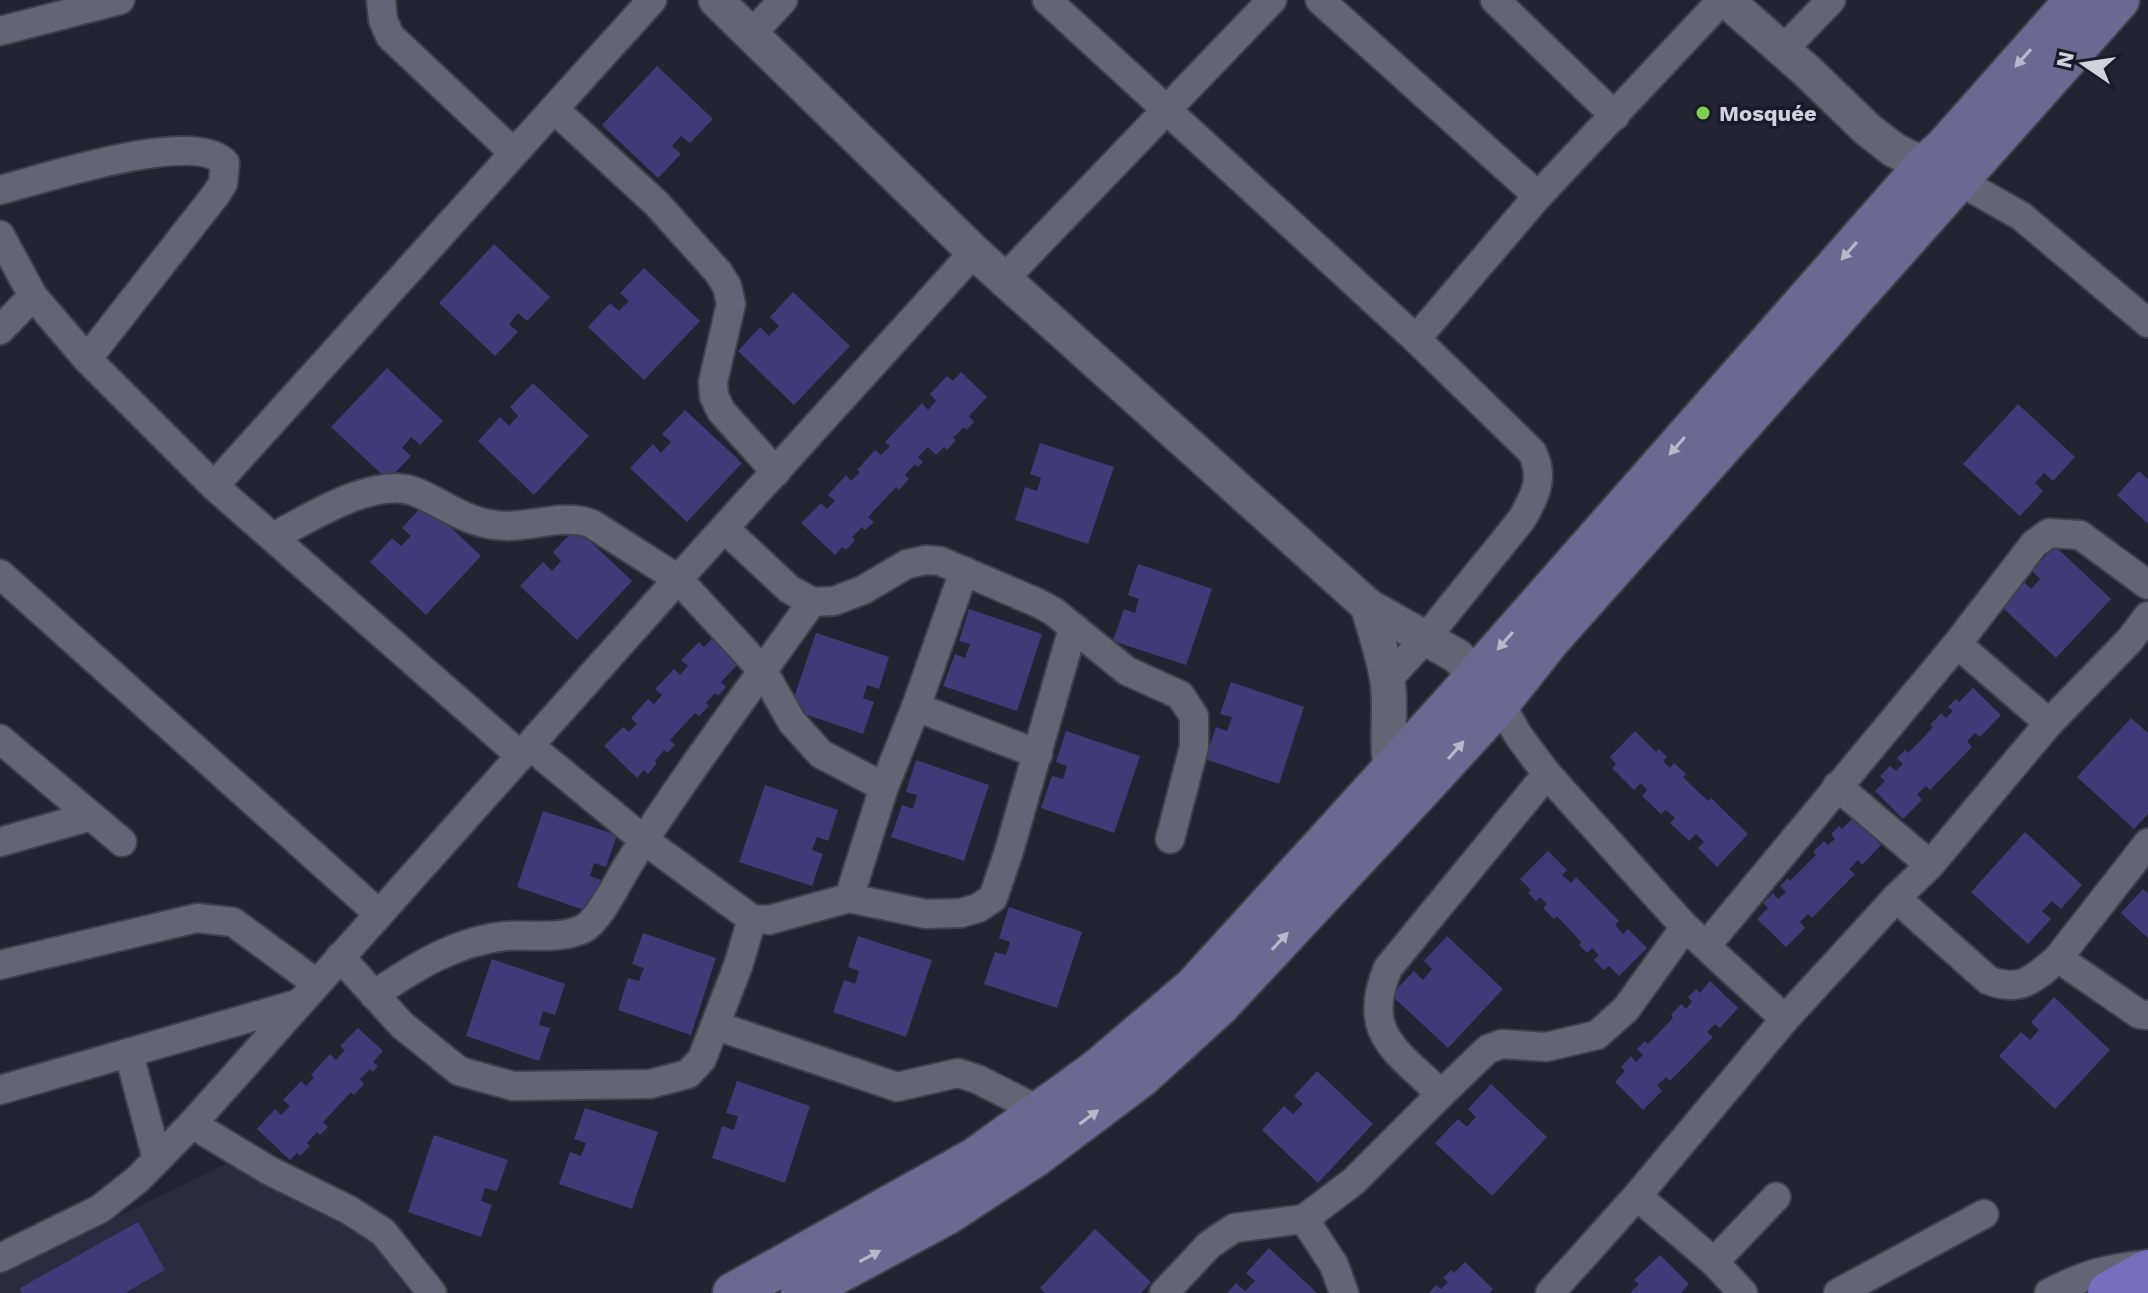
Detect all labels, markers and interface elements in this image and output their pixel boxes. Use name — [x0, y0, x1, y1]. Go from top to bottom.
north arrow — [2044, 24, 2124, 104]
one-way arrow — [2015, 48, 2032, 68]
text: N — [2051, 49, 2079, 70]
place label: Mosquée — [1719, 101, 1817, 126]
marker: Mosquée — [1694, 104, 1712, 122]
one-way arrow — [1840, 242, 1858, 261]
one-way arrow — [1668, 437, 1686, 456]
one-way arrow — [1497, 631, 1514, 651]
one-way arrow — [1447, 740, 1464, 760]
one-way arrow — [1270, 932, 1289, 951]
one-way arrow — [1079, 1109, 1099, 1125]
one-way arrow — [859, 1249, 881, 1263]

